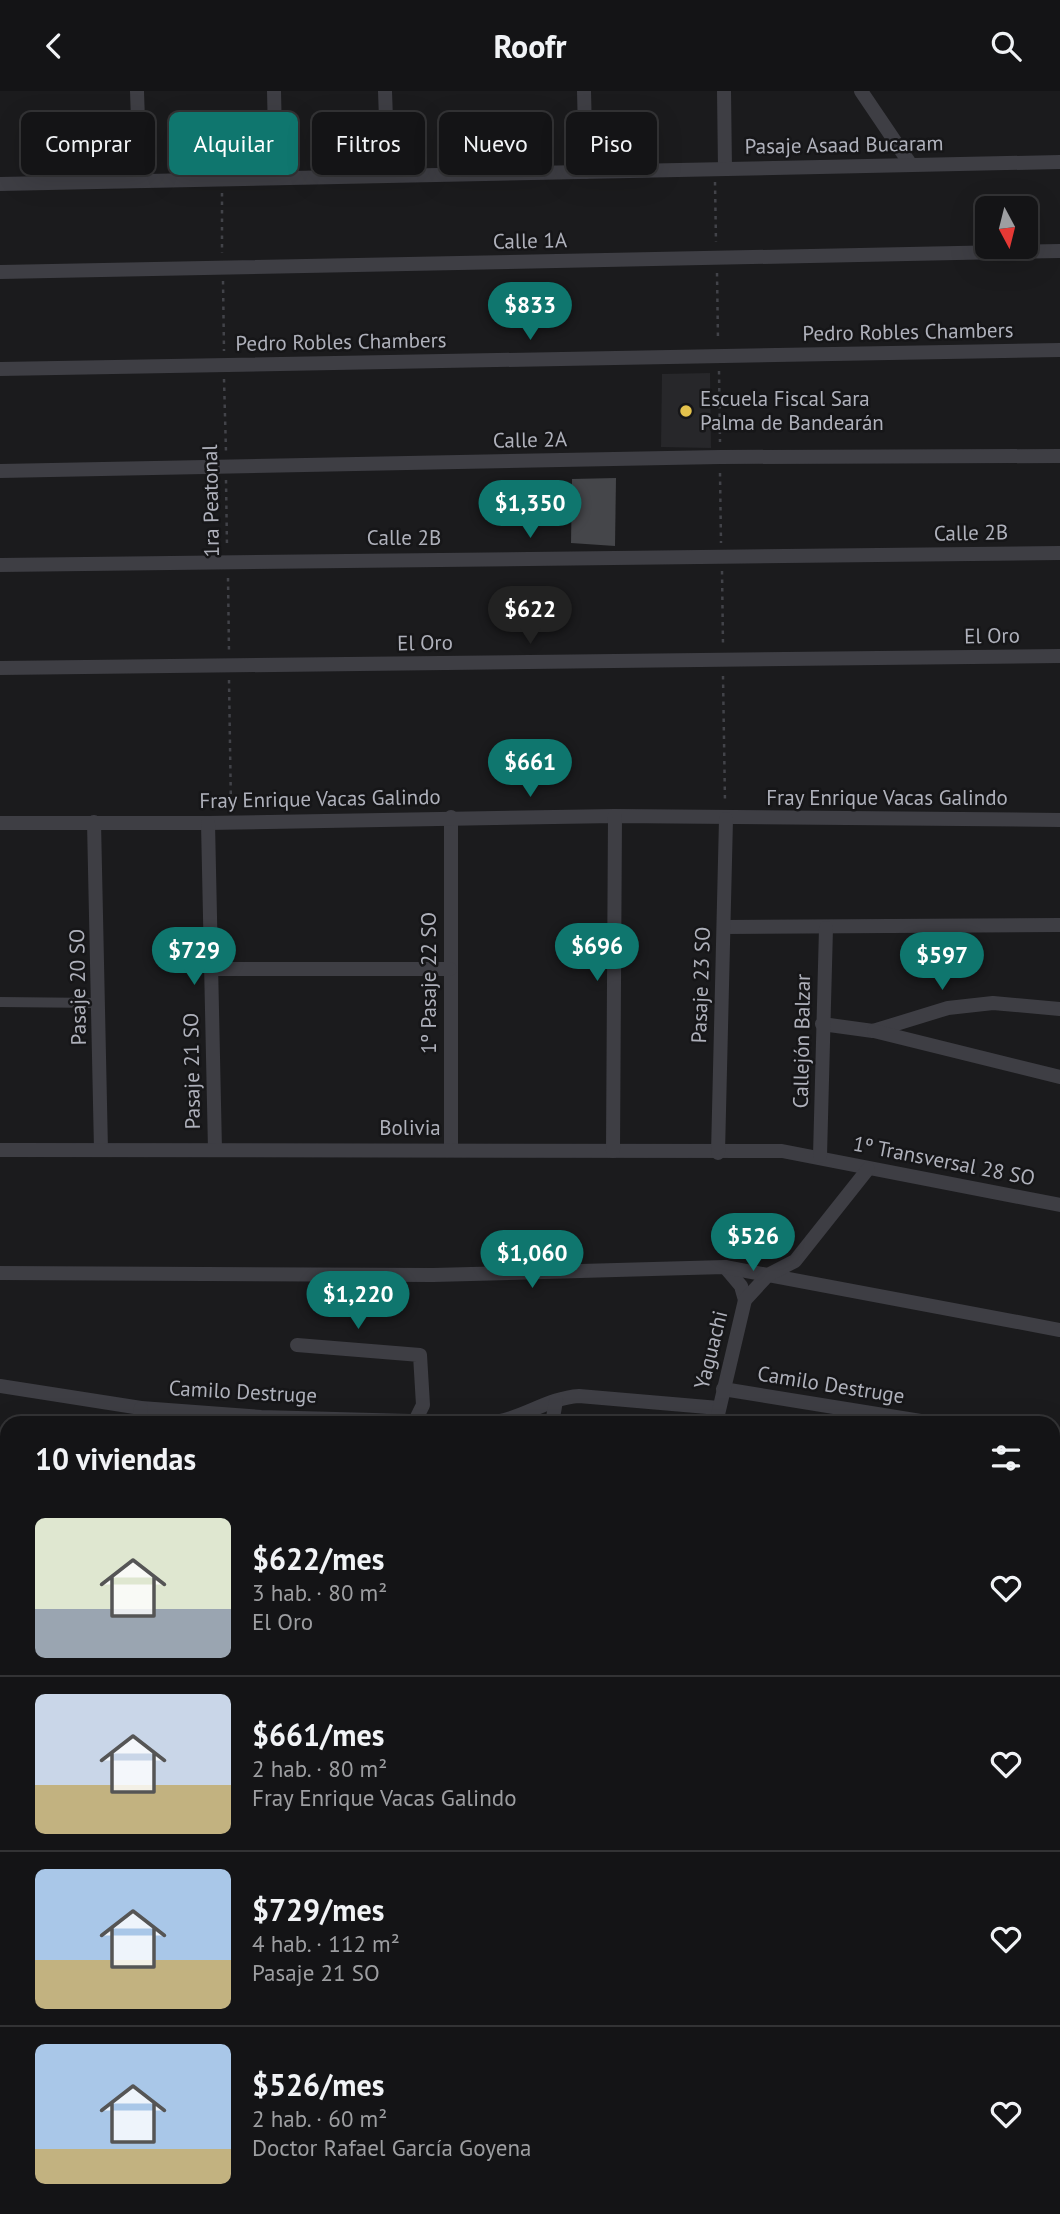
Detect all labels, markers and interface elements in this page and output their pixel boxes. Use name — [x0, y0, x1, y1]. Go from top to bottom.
text: Roofr — [493, 25, 567, 67]
icon: back — [35, 27, 73, 65]
icon: search — [987, 27, 1025, 65]
chip: Comprar — [21, 112, 155, 175]
chip: Alquilar — [169, 112, 298, 175]
chip: Filtros — [312, 112, 425, 175]
chip: Nuevo — [439, 112, 552, 175]
chip: Piso — [566, 112, 657, 175]
street label: Pasaje Asaad Bucaram — [744, 129, 944, 160]
north arrow — [975, 196, 1038, 259]
map controls — [975, 196, 1038, 259]
street label: Calle 1A — [493, 226, 568, 255]
pin: $833 — [489, 282, 571, 342]
text: $833 — [504, 290, 556, 319]
street label: Pedro Robles Chambers — [802, 316, 1014, 347]
street label: Pedro Robles Chambers — [235, 326, 447, 357]
place label: Escuela Fiscal Sara Palma de Bandearán — [700, 385, 884, 436]
marker: Escuela Fiscal Sara Palma de Bandearán — [678, 403, 694, 419]
street label: Calle 2A — [493, 425, 568, 454]
street label: 1ra Peatonal — [196, 444, 225, 558]
pin: $1,350 — [473, 481, 587, 540]
text: $1,350 — [494, 488, 566, 517]
street label: Calle 2B — [934, 518, 1008, 547]
street label: Calle 2B — [367, 524, 441, 551]
pin: $622 — [489, 587, 571, 646]
text: $622 — [504, 594, 556, 623]
street label: El Oro — [964, 622, 1020, 649]
street label: El Oro — [397, 629, 453, 656]
pin: $661 — [489, 739, 571, 799]
text: $661 — [504, 747, 556, 776]
street label: Fray Enrique Vacas Galindo — [199, 783, 441, 814]
street label: Fray Enrique Vacas Galindo — [766, 784, 1008, 811]
street label: 1º Pasaje 22 SO — [415, 912, 442, 1054]
pin: $696 — [556, 923, 638, 983]
street label: Pasaje 23 SO — [685, 926, 716, 1044]
pin: $729 — [153, 927, 235, 987]
street label: Pasaje 20 SO — [63, 928, 92, 1046]
text: $696 — [571, 931, 623, 960]
pin: $597 — [901, 933, 983, 992]
text: $729 — [168, 935, 220, 964]
text: $597 — [916, 940, 968, 969]
street label: Callejón Balzar — [787, 973, 816, 1109]
street label: Pasaje 21 SO — [177, 1012, 206, 1130]
street label: Bolivia — [379, 1114, 441, 1141]
street label: 1º Transversal 28 SO — [851, 1130, 1037, 1191]
pin: $526 — [712, 1213, 794, 1273]
text: $526 — [727, 1221, 779, 1250]
pin: $1,060 — [475, 1231, 589, 1290]
text: $1,060 — [496, 1238, 568, 1267]
pin: $1,220 — [301, 1271, 415, 1331]
text: $1,220 — [322, 1279, 394, 1308]
street label: Yaguachi — [688, 1308, 733, 1392]
street label: Camilo Destruge — [756, 1360, 907, 1409]
street label: Camilo Destruge — [168, 1374, 318, 1409]
text: 10 viviendas — [35, 1439, 196, 1478]
icon: filters — [987, 1439, 1025, 1477]
text: $622/mes — [252, 1539, 384, 1578]
icon: home — [91, 1546, 175, 1630]
icon: heart — [987, 1569, 1025, 1607]
text: 3 hab. · 80 m² — [252, 1578, 387, 1607]
text: El Oro — [252, 1607, 313, 1636]
text: $661/mes — [252, 1715, 384, 1754]
icon: home — [91, 1722, 175, 1806]
icon: heart — [987, 1745, 1025, 1783]
text: 2 hab. · 80 m² — [252, 1754, 387, 1783]
text: Fray Enrique Vacas Galindo — [252, 1783, 517, 1812]
text: $729/mes — [252, 1890, 384, 1929]
icon: home — [91, 1897, 175, 1981]
icon: heart — [987, 1920, 1025, 1958]
text: 4 hab. · 112 m² — [252, 1929, 400, 1958]
text: Pasaje 21 SO — [252, 1958, 380, 1987]
text: $526/mes — [252, 2065, 384, 2104]
icon: home — [91, 2072, 175, 2156]
icon: heart — [987, 2095, 1025, 2133]
text: 2 hab. · 60 m² — [252, 2104, 387, 2133]
text: Doctor Rafael García Goyena — [252, 2133, 531, 2162]

